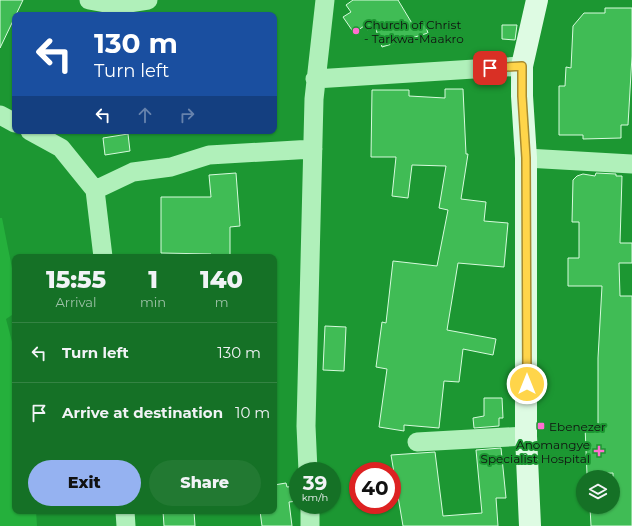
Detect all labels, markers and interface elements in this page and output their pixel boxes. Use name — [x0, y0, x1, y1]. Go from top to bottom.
place label: Church of Christ - Tarkwa-Maakro — [364, 17, 464, 46]
text: 130 m — [94, 26, 178, 60]
marker: Church of Christ - Tarkwa-Maakro — [351, 26, 361, 36]
icon: left — [28, 28, 80, 80]
pin — [473, 51, 507, 85]
icon: arrive — [479, 57, 501, 79]
text: Turn left — [94, 60, 169, 82]
icon: left — [92, 104, 114, 126]
icon: ahead — [134, 104, 156, 126]
icon: right — [176, 104, 198, 126]
text: 15:55 — [46, 265, 106, 294]
text: 1 — [148, 265, 158, 294]
text: 140 — [200, 265, 243, 294]
text: Arrival — [56, 294, 97, 310]
text: min — [140, 294, 166, 310]
text: m — [215, 294, 228, 310]
icon: left — [28, 342, 50, 364]
text: Turn left — [62, 343, 129, 362]
text: 130 m — [217, 343, 261, 362]
position arrow — [506, 363, 548, 405]
icon: arrive — [28, 402, 50, 424]
text: Arrive at destination — [62, 403, 223, 422]
text: 10 m — [235, 403, 270, 422]
place label: Ebenezer — [549, 419, 606, 434]
marker: Ebenezer — [536, 421, 546, 431]
place label: Anomangye Specialist Hospital — [481, 437, 590, 466]
marker: Anomangye Specialist Hospital — [593, 445, 605, 457]
button: Exit — [28, 460, 141, 506]
button: Share — [149, 460, 261, 506]
speed limit sign: 40 — [349, 462, 401, 514]
map controls — [576, 470, 620, 514]
button: layers — [576, 470, 620, 514]
text: 39 — [303, 471, 327, 495]
text: km/h — [302, 491, 328, 504]

